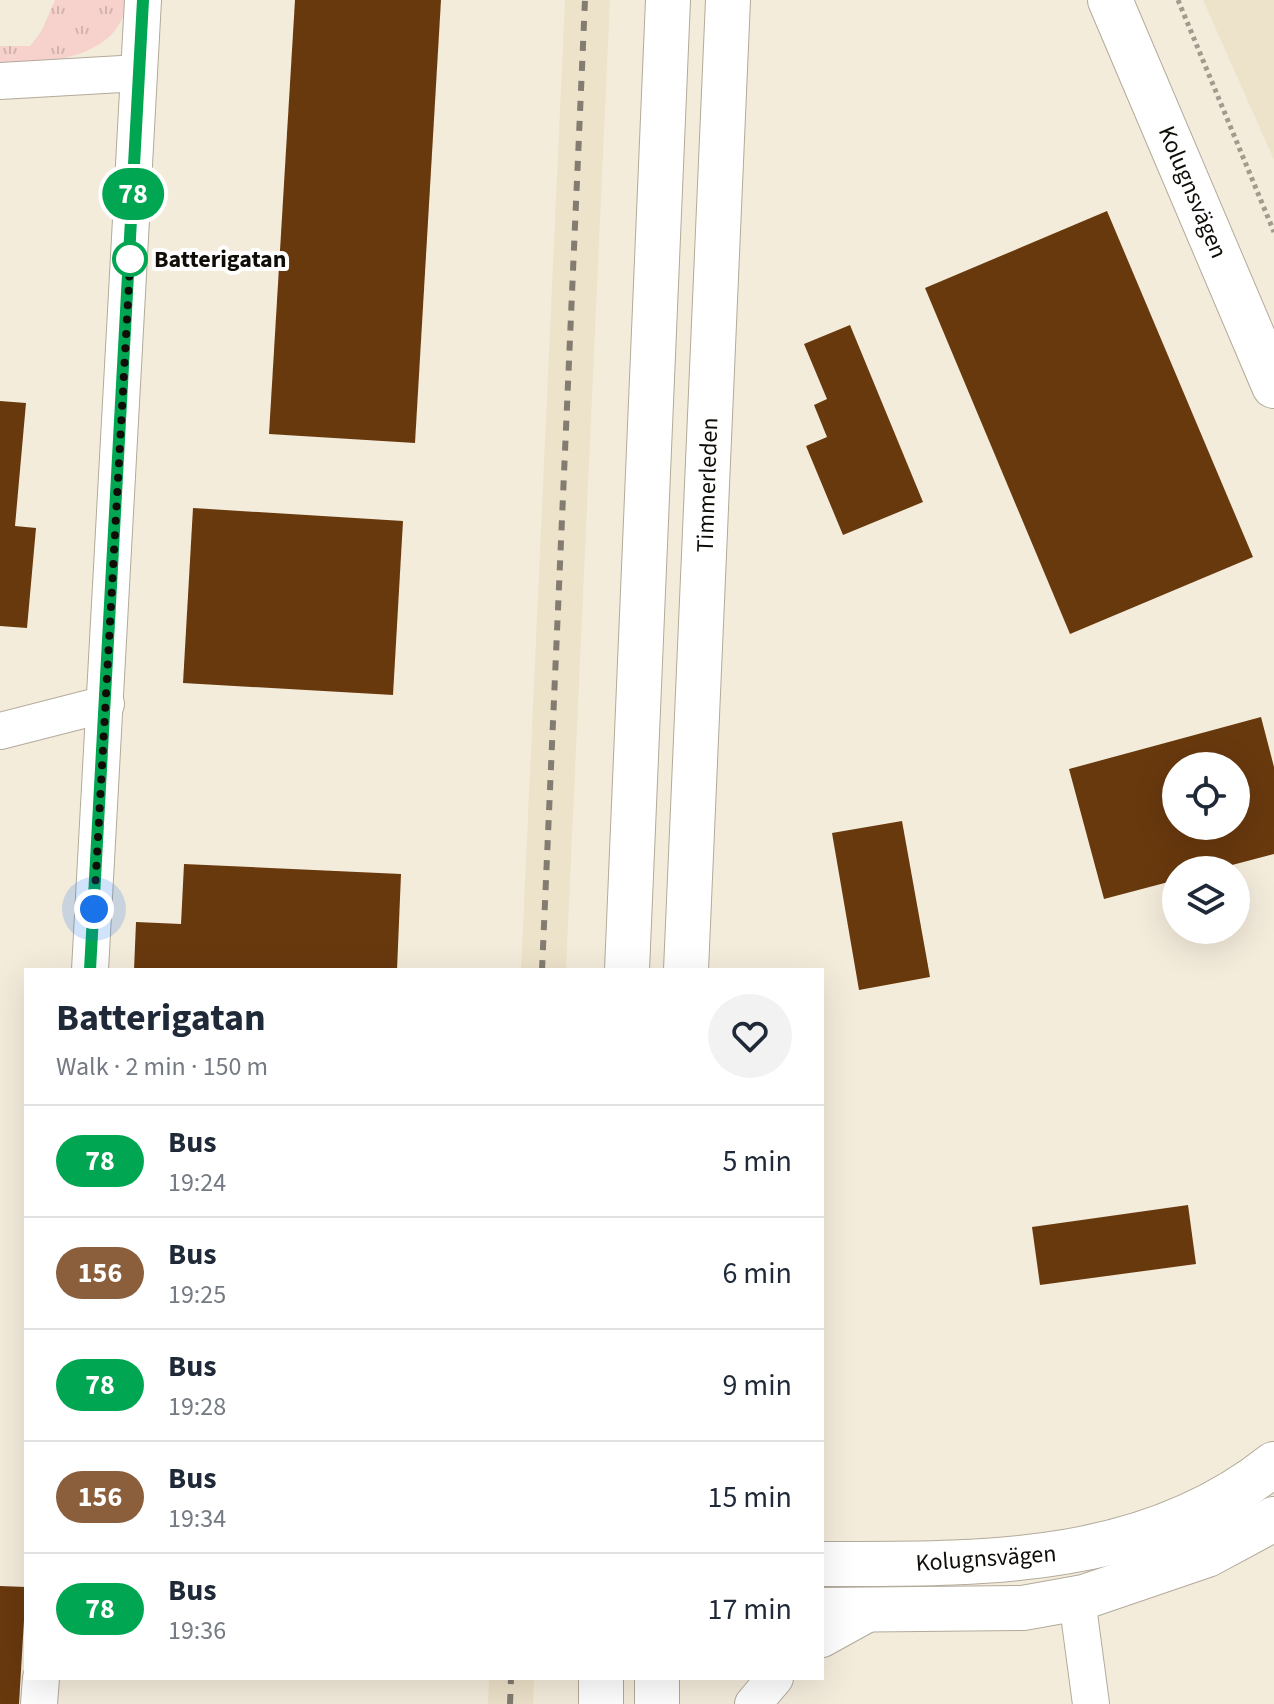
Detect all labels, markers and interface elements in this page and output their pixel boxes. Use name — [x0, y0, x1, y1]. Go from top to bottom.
street label: Kolugnsvägen — [1149, 121, 1236, 264]
line badge: 78 — [97, 168, 169, 220]
text: 78 — [118, 174, 148, 214]
marker: Batterigatan — [113, 242, 147, 276]
place label: Batterigatan — [154, 242, 286, 277]
street label: Timmerleden — [688, 417, 727, 553]
map controls — [1162, 752, 1250, 944]
button: locate — [1162, 752, 1250, 840]
button: layers — [1162, 856, 1250, 944]
your location — [74, 889, 114, 929]
text: Batterigatan — [56, 991, 266, 1045]
button: heart — [708, 994, 792, 1078]
text: Walk · 2 min · 150 m — [56, 1048, 268, 1085]
text: Bus — [168, 1121, 216, 1164]
text: 5 min — [722, 1140, 792, 1183]
text: 78 — [85, 1141, 115, 1181]
text: 19:24 — [168, 1164, 226, 1201]
text: Bus — [168, 1233, 216, 1276]
text: 6 min — [722, 1252, 792, 1295]
text: 156 — [78, 1253, 122, 1293]
text: 19:25 — [168, 1276, 226, 1313]
text: Bus — [168, 1345, 216, 1388]
text: 9 min — [722, 1364, 792, 1407]
text: 78 — [85, 1365, 115, 1405]
text: 19:28 — [168, 1388, 226, 1425]
text: Bus — [168, 1457, 216, 1500]
text: 15 min — [708, 1476, 792, 1519]
text: 156 — [78, 1477, 122, 1517]
text: 19:34 — [168, 1500, 226, 1537]
street label: Kolugnsvägen — [915, 1536, 1057, 1581]
text: Bus — [168, 1569, 216, 1612]
text: 17 min — [708, 1588, 792, 1631]
text: 78 — [85, 1589, 115, 1629]
text: 19:36 — [168, 1612, 226, 1649]

